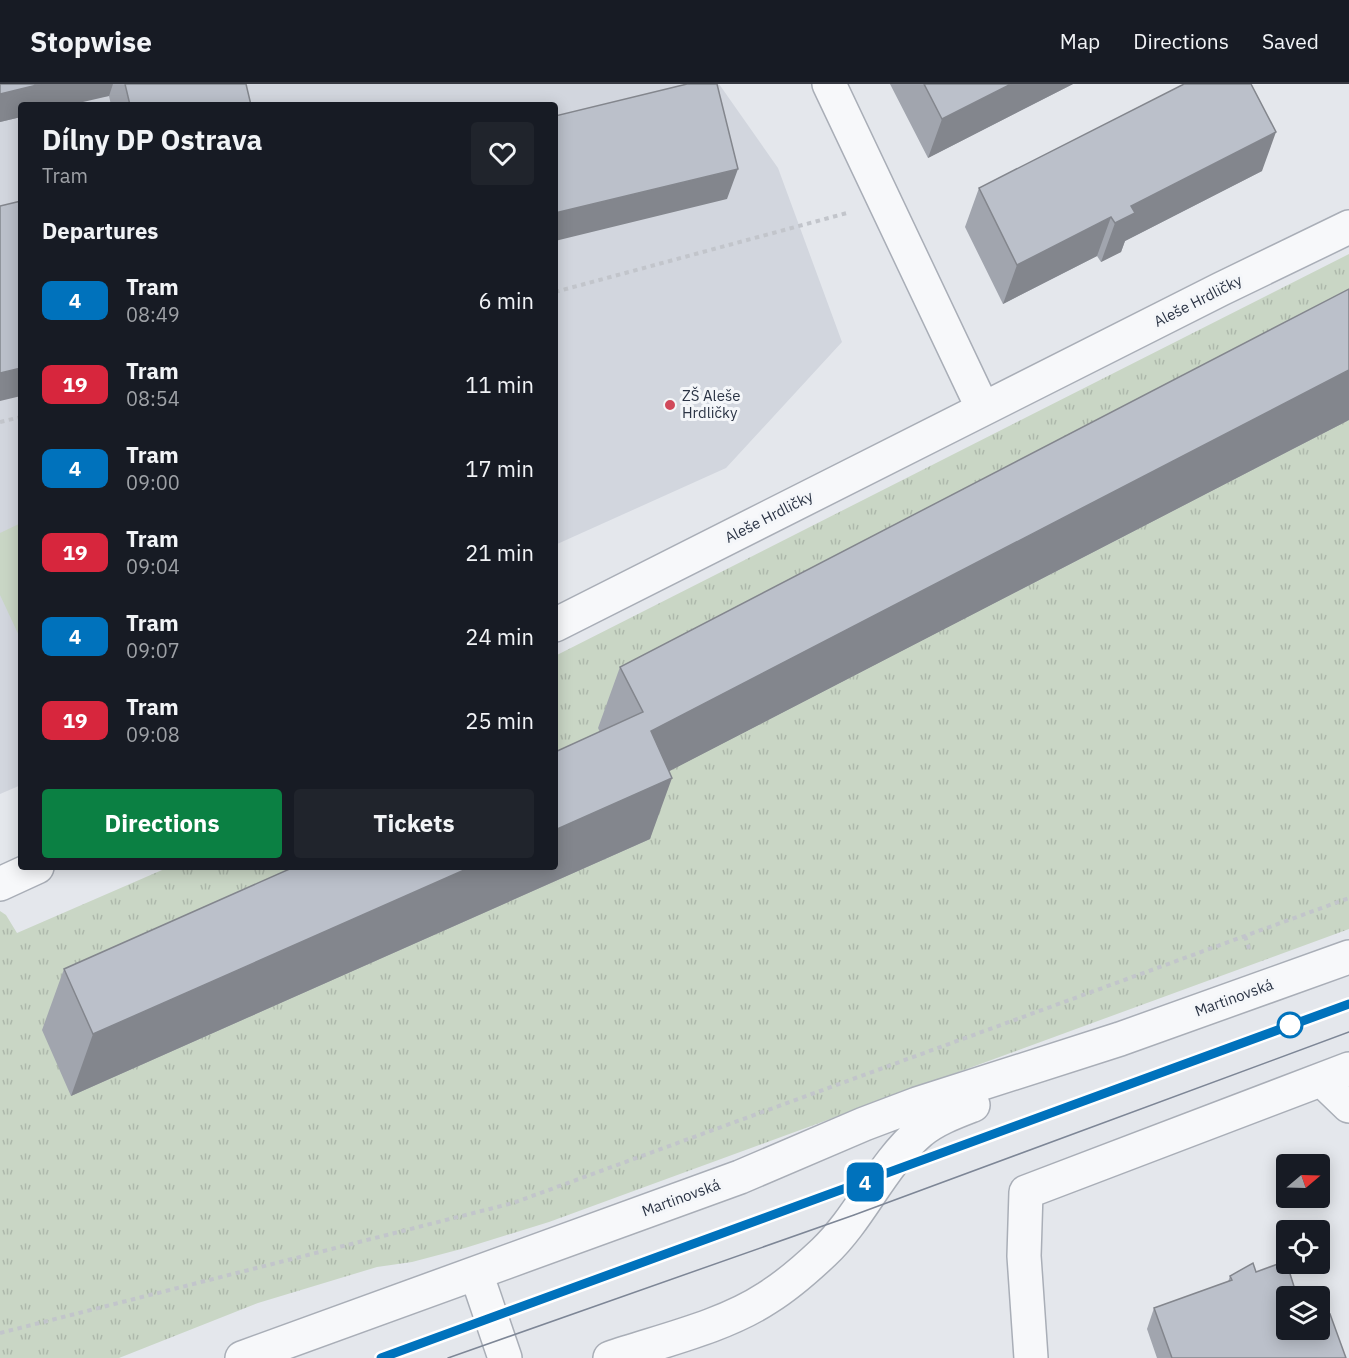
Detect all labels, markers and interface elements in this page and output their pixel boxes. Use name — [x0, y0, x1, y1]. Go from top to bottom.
text: Stopwise — [30, 23, 152, 60]
text: Map — [1060, 27, 1100, 55]
text: Directions — [1133, 27, 1229, 55]
text: Saved — [1262, 27, 1319, 55]
text: Dílny DP Ostrava — [42, 121, 262, 158]
button: heart — [471, 122, 534, 185]
text: Tram — [42, 162, 88, 189]
text: Departures — [42, 216, 158, 245]
street label: Aleše Hrdličky — [1150, 270, 1246, 331]
text: Tram — [126, 272, 179, 301]
text: 4 — [69, 286, 81, 314]
text: 6 min — [478, 286, 534, 315]
text: 08:49 — [126, 301, 180, 328]
text: Tram — [126, 356, 179, 385]
text: 19 — [62, 370, 88, 398]
text: 11 min — [465, 370, 534, 399]
text: 08:54 — [126, 385, 180, 412]
place label: ZŠ Aleše Hrdličky — [682, 386, 740, 422]
marker: ZŠ Aleše Hrdličky — [663, 398, 677, 412]
text: Tram — [126, 440, 179, 469]
text: 4 — [69, 454, 81, 482]
text: 17 min — [465, 454, 534, 483]
text: 09:00 — [126, 469, 180, 496]
street label: Aleše Hrdličky — [721, 486, 817, 547]
text: Tram — [126, 524, 179, 553]
text: 19 — [62, 538, 88, 566]
text: 21 min — [465, 538, 534, 567]
text: 09:04 — [126, 553, 180, 580]
text: Tram — [126, 608, 179, 637]
text: 4 — [69, 622, 81, 650]
text: 24 min — [465, 622, 534, 651]
text: 09:07 — [126, 637, 180, 664]
text: Tram — [126, 692, 179, 721]
text: 19 — [62, 706, 88, 734]
text: 25 min — [465, 706, 534, 735]
text: 09:08 — [126, 721, 180, 748]
button: Directions — [42, 789, 282, 858]
button: Tickets — [294, 789, 534, 858]
street label: Martinovská — [1192, 975, 1276, 1020]
unlabelled marker — [1277, 1012, 1303, 1038]
north arrow — [1276, 1154, 1330, 1208]
map controls — [1276, 1154, 1330, 1340]
line badge: 4 — [846, 1162, 884, 1202]
text: 4 — [859, 1168, 871, 1196]
street label: Martinovská — [639, 1175, 723, 1220]
button: locate — [1276, 1220, 1330, 1274]
button: layers — [1276, 1286, 1330, 1340]

